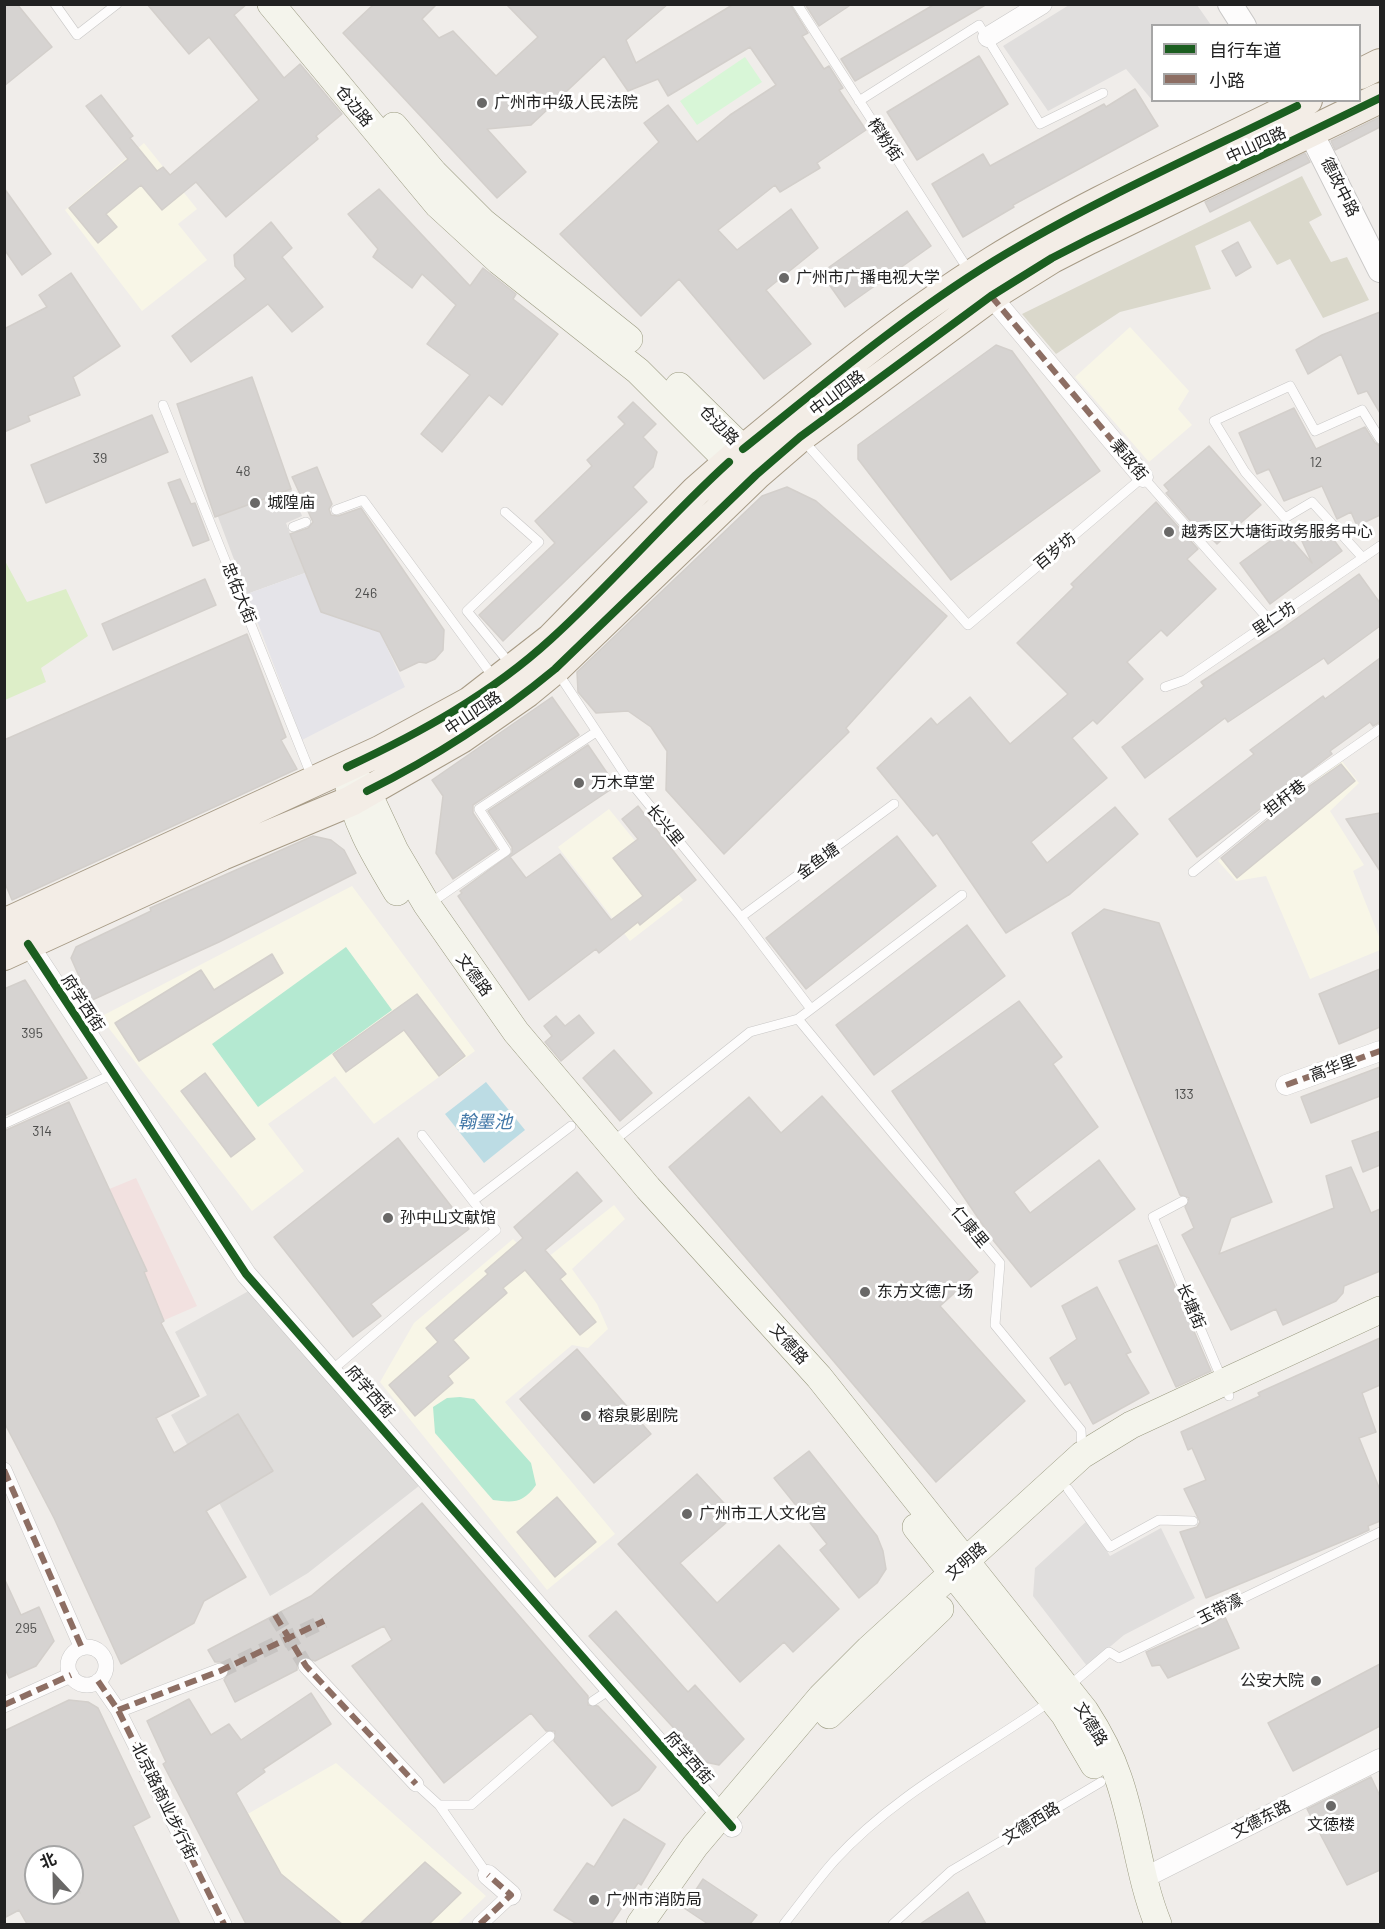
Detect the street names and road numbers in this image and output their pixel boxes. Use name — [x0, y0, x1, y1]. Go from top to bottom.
street label: 仓边路 — [331, 81, 377, 131]
street label: 榨粉街 — [864, 115, 906, 165]
street label: 中山四路 — [1223, 123, 1289, 167]
street label: 德政中路 — [1317, 154, 1363, 220]
street label: 中山四路 — [806, 366, 868, 420]
street label: 仓边路 — [695, 401, 743, 449]
street label: 秉政街 — [1106, 435, 1152, 485]
street label: 百岁坊 — [1030, 528, 1080, 574]
street label: 忠佑大街 — [218, 560, 260, 626]
street label: 里仁坊 — [1249, 598, 1299, 640]
street label: 中山四路 — [441, 687, 505, 739]
street label: 担杆巷 — [1260, 776, 1310, 820]
street label: 长兴里 — [642, 800, 688, 850]
street label: 金鱼塘 — [793, 839, 843, 883]
street label: 文德路 — [452, 950, 496, 1000]
street label: 府学西街 — [58, 971, 108, 1035]
street label: 高华里 — [1307, 1051, 1359, 1085]
street label: 仁康里 — [947, 1202, 993, 1252]
street label: 长塘街 — [1173, 1280, 1209, 1332]
street label: 文德路 — [766, 1320, 812, 1368]
street label: 府学西街 — [342, 1362, 398, 1422]
street label: 文明路 — [942, 1538, 990, 1584]
street label: 玉带濠 — [1194, 1590, 1246, 1628]
street label: 文德路 — [1070, 1698, 1112, 1750]
street label: 府学西街 — [661, 1728, 717, 1788]
street label: 北京路商业步行街 — [127, 1739, 201, 1863]
street label: 文德东路 — [1228, 1796, 1294, 1842]
street label: 文德西路 — [999, 1798, 1063, 1848]

